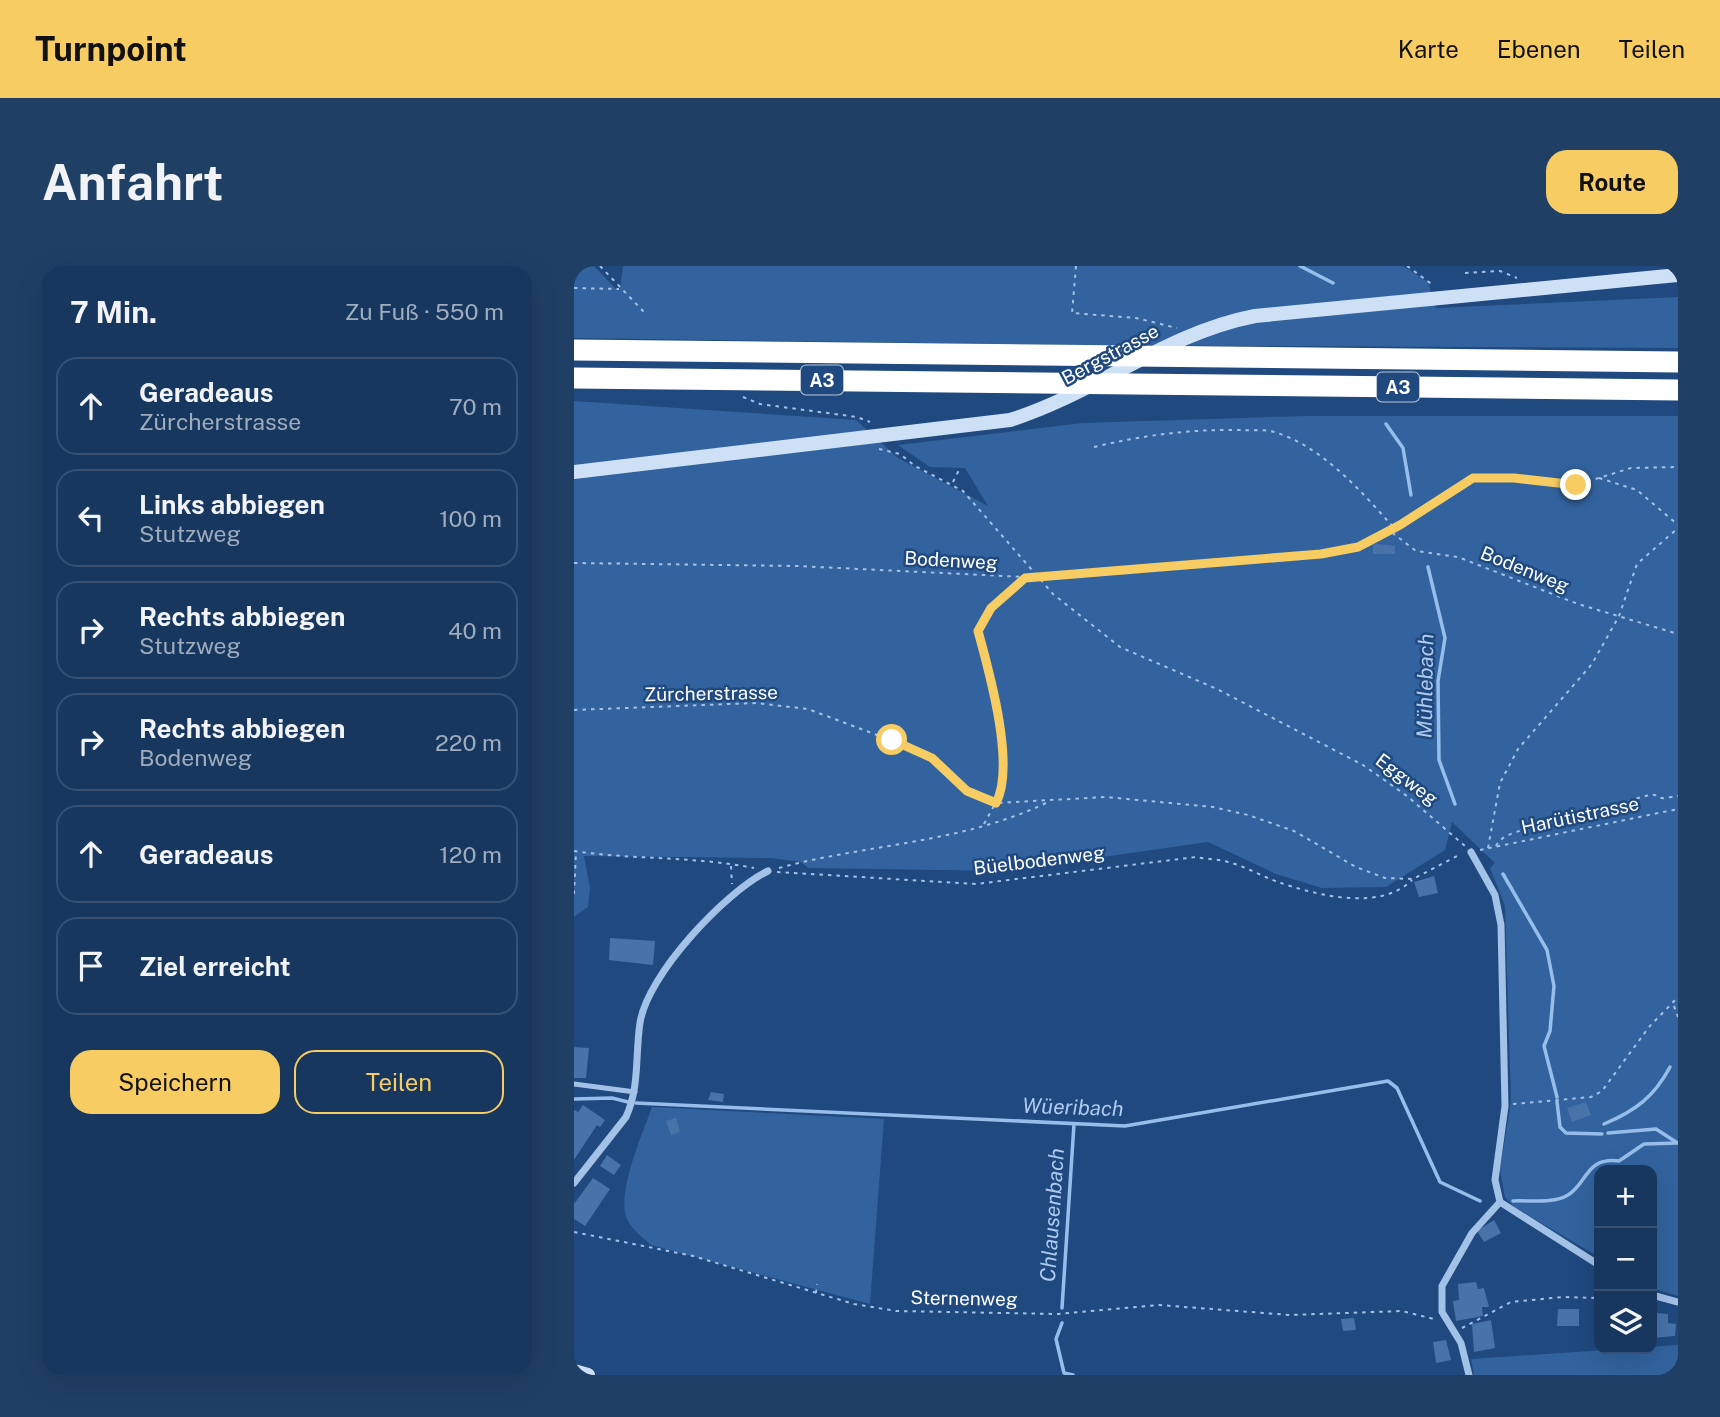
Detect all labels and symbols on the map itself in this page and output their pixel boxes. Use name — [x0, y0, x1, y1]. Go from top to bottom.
street label: Bergstrasse — [1058, 319, 1162, 389]
road number: A3 — [801, 366, 843, 394]
road number: A3 — [1377, 372, 1419, 402]
route end — [1560, 469, 1591, 500]
street label: Bodenweg — [1478, 541, 1573, 597]
street label: Bodenweg — [904, 547, 998, 573]
water label: Mühlebach — [1412, 633, 1438, 739]
street label: Zürcherstrasse — [644, 681, 778, 705]
route start — [876, 724, 907, 755]
street label: Eggweg — [1372, 749, 1443, 810]
street label: Harütistrasse — [1519, 792, 1641, 838]
street label: Büelbodenweg — [972, 841, 1106, 879]
water label: Wüeribach — [1022, 1093, 1124, 1121]
water label: Chlausenbach — [1035, 1147, 1069, 1283]
street label: Sternenweg — [910, 1286, 1018, 1310]

